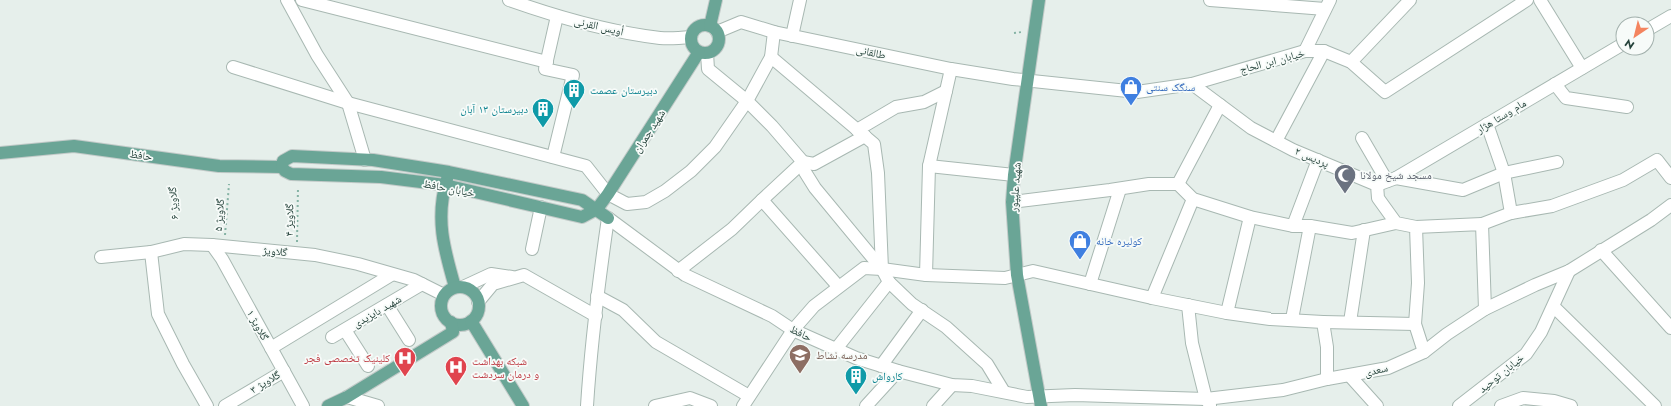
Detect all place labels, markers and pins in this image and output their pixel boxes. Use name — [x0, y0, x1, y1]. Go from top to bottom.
shop icon: سنگک سنتی — [1118, 74, 1144, 107]
building icon: دبیرستان عصمت — [561, 77, 587, 110]
place label: سنگک سنتی — [1146, 79, 1195, 95]
place label: دبیرستان عصمت — [590, 82, 658, 98]
building icon: دبیرستان ۱۳ آبان — [530, 96, 556, 129]
place label: دبیرستان ۱۳ آبان — [460, 101, 528, 117]
mosque icon: مسجد شیخ مولانا — [1332, 162, 1358, 195]
place label: مسجد شیخ مولانا — [1360, 167, 1432, 183]
shop icon: کولیره خانه — [1067, 228, 1093, 261]
place label: کولیره خانه — [1096, 233, 1142, 249]
school or university icon: مدرسه نشاط — [787, 342, 813, 375]
hospital icon: کلینیک تخصصی فجر — [392, 345, 418, 378]
place label: مدرسه نشاط — [816, 347, 868, 363]
place label: کلینیک تخصصی فجر — [303, 350, 390, 366]
place label: شبکه بهداشت و درمان سردشت — [472, 353, 539, 382]
hospital icon: شبکه بهداشت و درمان سردشت — [443, 354, 469, 387]
building icon: کارواش — [843, 363, 869, 396]
place label: کارواش — [872, 368, 903, 384]

